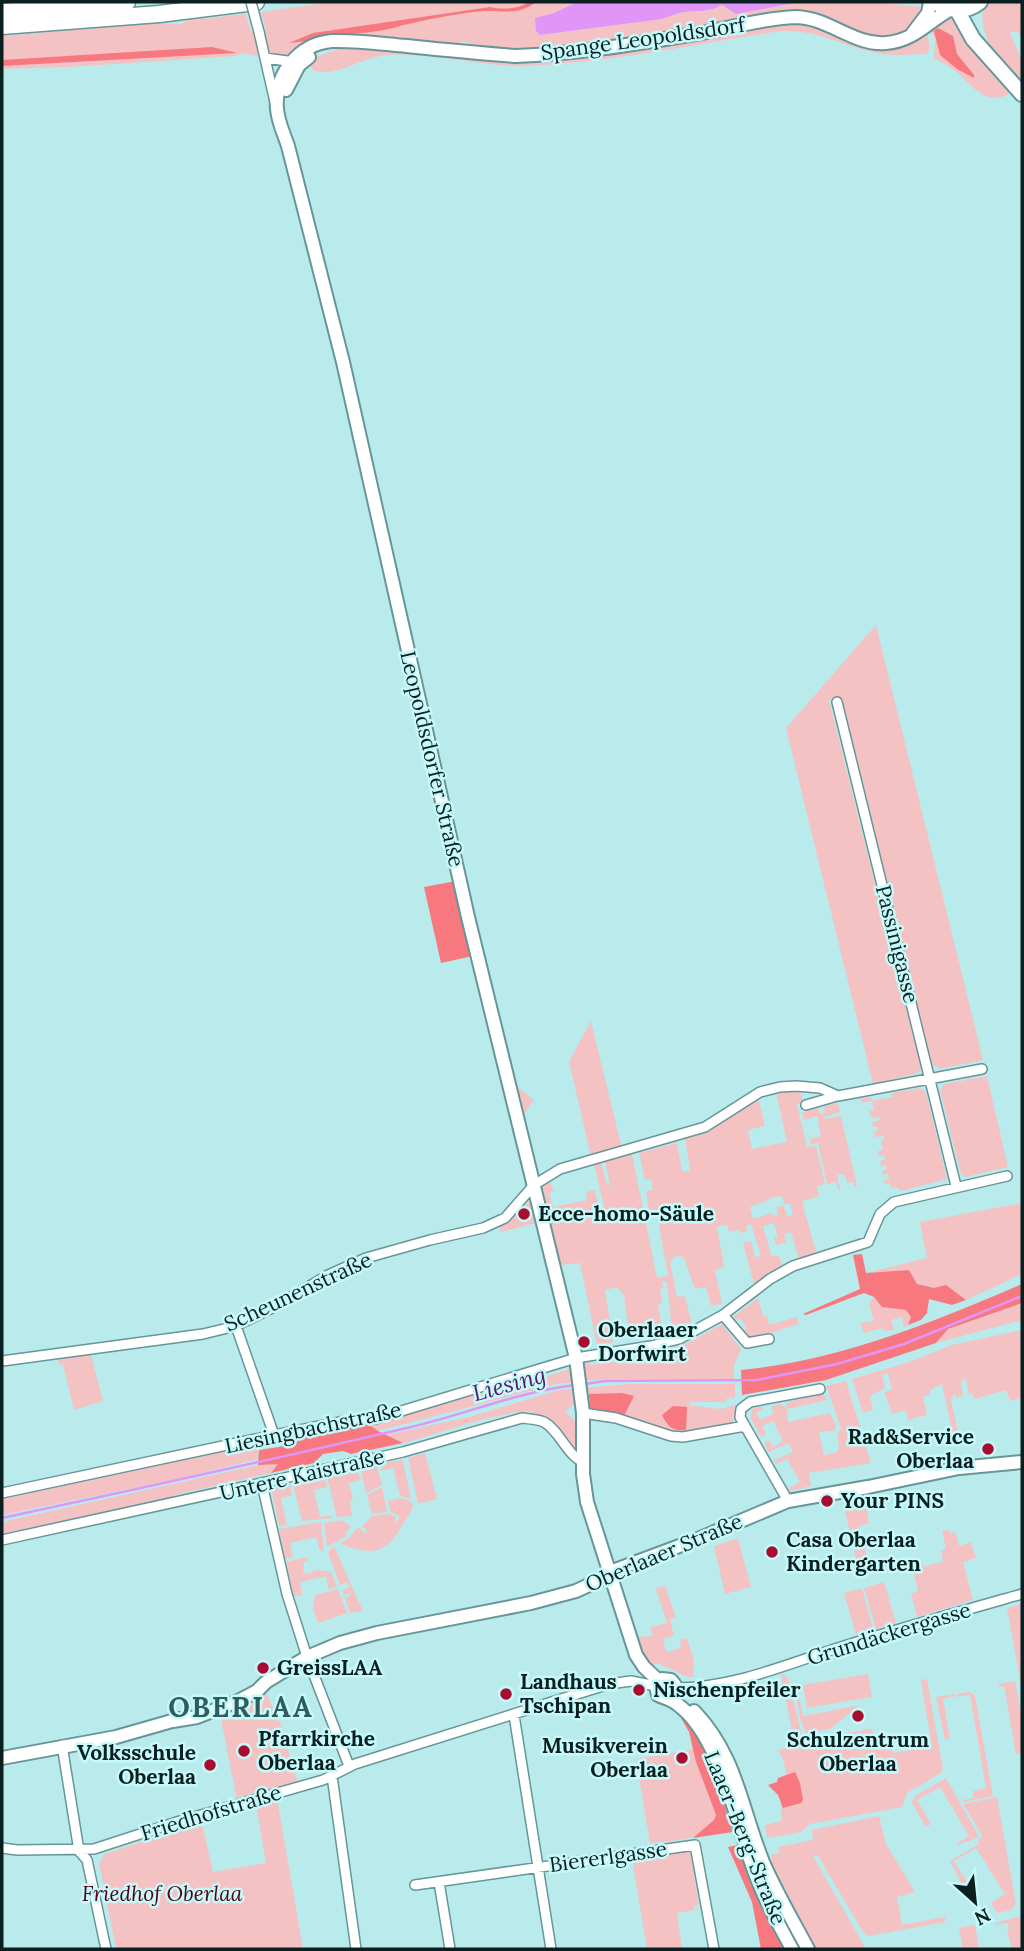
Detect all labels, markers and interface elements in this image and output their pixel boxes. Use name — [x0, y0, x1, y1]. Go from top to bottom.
street label: Spange Leopoldsdorf — [539, 11, 749, 66]
street label: Leopoldsdorfer Straße — [394, 648, 470, 870]
street label: Passinigasse — [870, 882, 925, 1006]
place label: Ecce-homo-Säule — [538, 1200, 714, 1227]
marker: Ecce-homo-Säule — [516, 1206, 532, 1222]
street label: Scheunenstraße — [220, 1246, 376, 1338]
place label: Oberlaaer Dorfwirt — [598, 1316, 697, 1367]
marker: Oberlaaer Dorfwirt — [576, 1334, 592, 1350]
water label: Liesing — [469, 1360, 549, 1407]
street label: Liesingbachstraße — [222, 1396, 404, 1459]
place label: Rad&Service Oberlaa — [847, 1423, 974, 1474]
marker: Rad&Service Oberlaa — [980, 1441, 996, 1457]
street label: Untere Kaistraße — [217, 1442, 387, 1507]
place label: Your PINS — [841, 1487, 944, 1514]
marker: Your PINS — [819, 1493, 835, 1509]
street label: Oberlaaer Straße — [581, 1507, 746, 1598]
place label: Casa Oberlaa Kindergarten — [786, 1526, 921, 1577]
marker: Casa Oberlaa Kindergarten — [764, 1544, 780, 1560]
street label: Grundäckergasse — [804, 1596, 974, 1671]
place label: GreissLAA — [277, 1654, 382, 1681]
marker: GreissLAA — [255, 1660, 271, 1676]
place label: Landhaus Tschipan — [520, 1668, 617, 1719]
place label: Nischenpfeiler — [653, 1676, 801, 1703]
marker: Nischenpfeiler — [631, 1682, 647, 1698]
marker: Landhaus Tschipan — [498, 1686, 514, 1702]
district label: OBERLAA — [168, 1689, 314, 1725]
marker: Schulzentrum Oberlaa — [850, 1708, 866, 1724]
place label: Pfarrkirche Oberlaa — [258, 1725, 375, 1776]
place label: Schulzentrum Oberlaa — [787, 1726, 929, 1777]
place label: Musikverein Oberlaa — [542, 1732, 668, 1783]
place label: Volksschule Oberlaa — [77, 1739, 196, 1790]
marker: Pfarrkirche Oberlaa — [236, 1743, 252, 1759]
street label: Laaer-Berg-Straße — [698, 1747, 793, 1929]
marker: Musikverein Oberlaa — [674, 1750, 690, 1766]
marker: Volksschule Oberlaa — [202, 1757, 218, 1773]
street label: Friedhofstraße — [137, 1778, 284, 1847]
street label: Biererlgasse — [547, 1835, 668, 1878]
north arrow — [940, 1867, 1010, 1937]
park label: Friedhof Oberlaa — [82, 1880, 243, 1907]
text: N — [970, 1903, 995, 1931]

